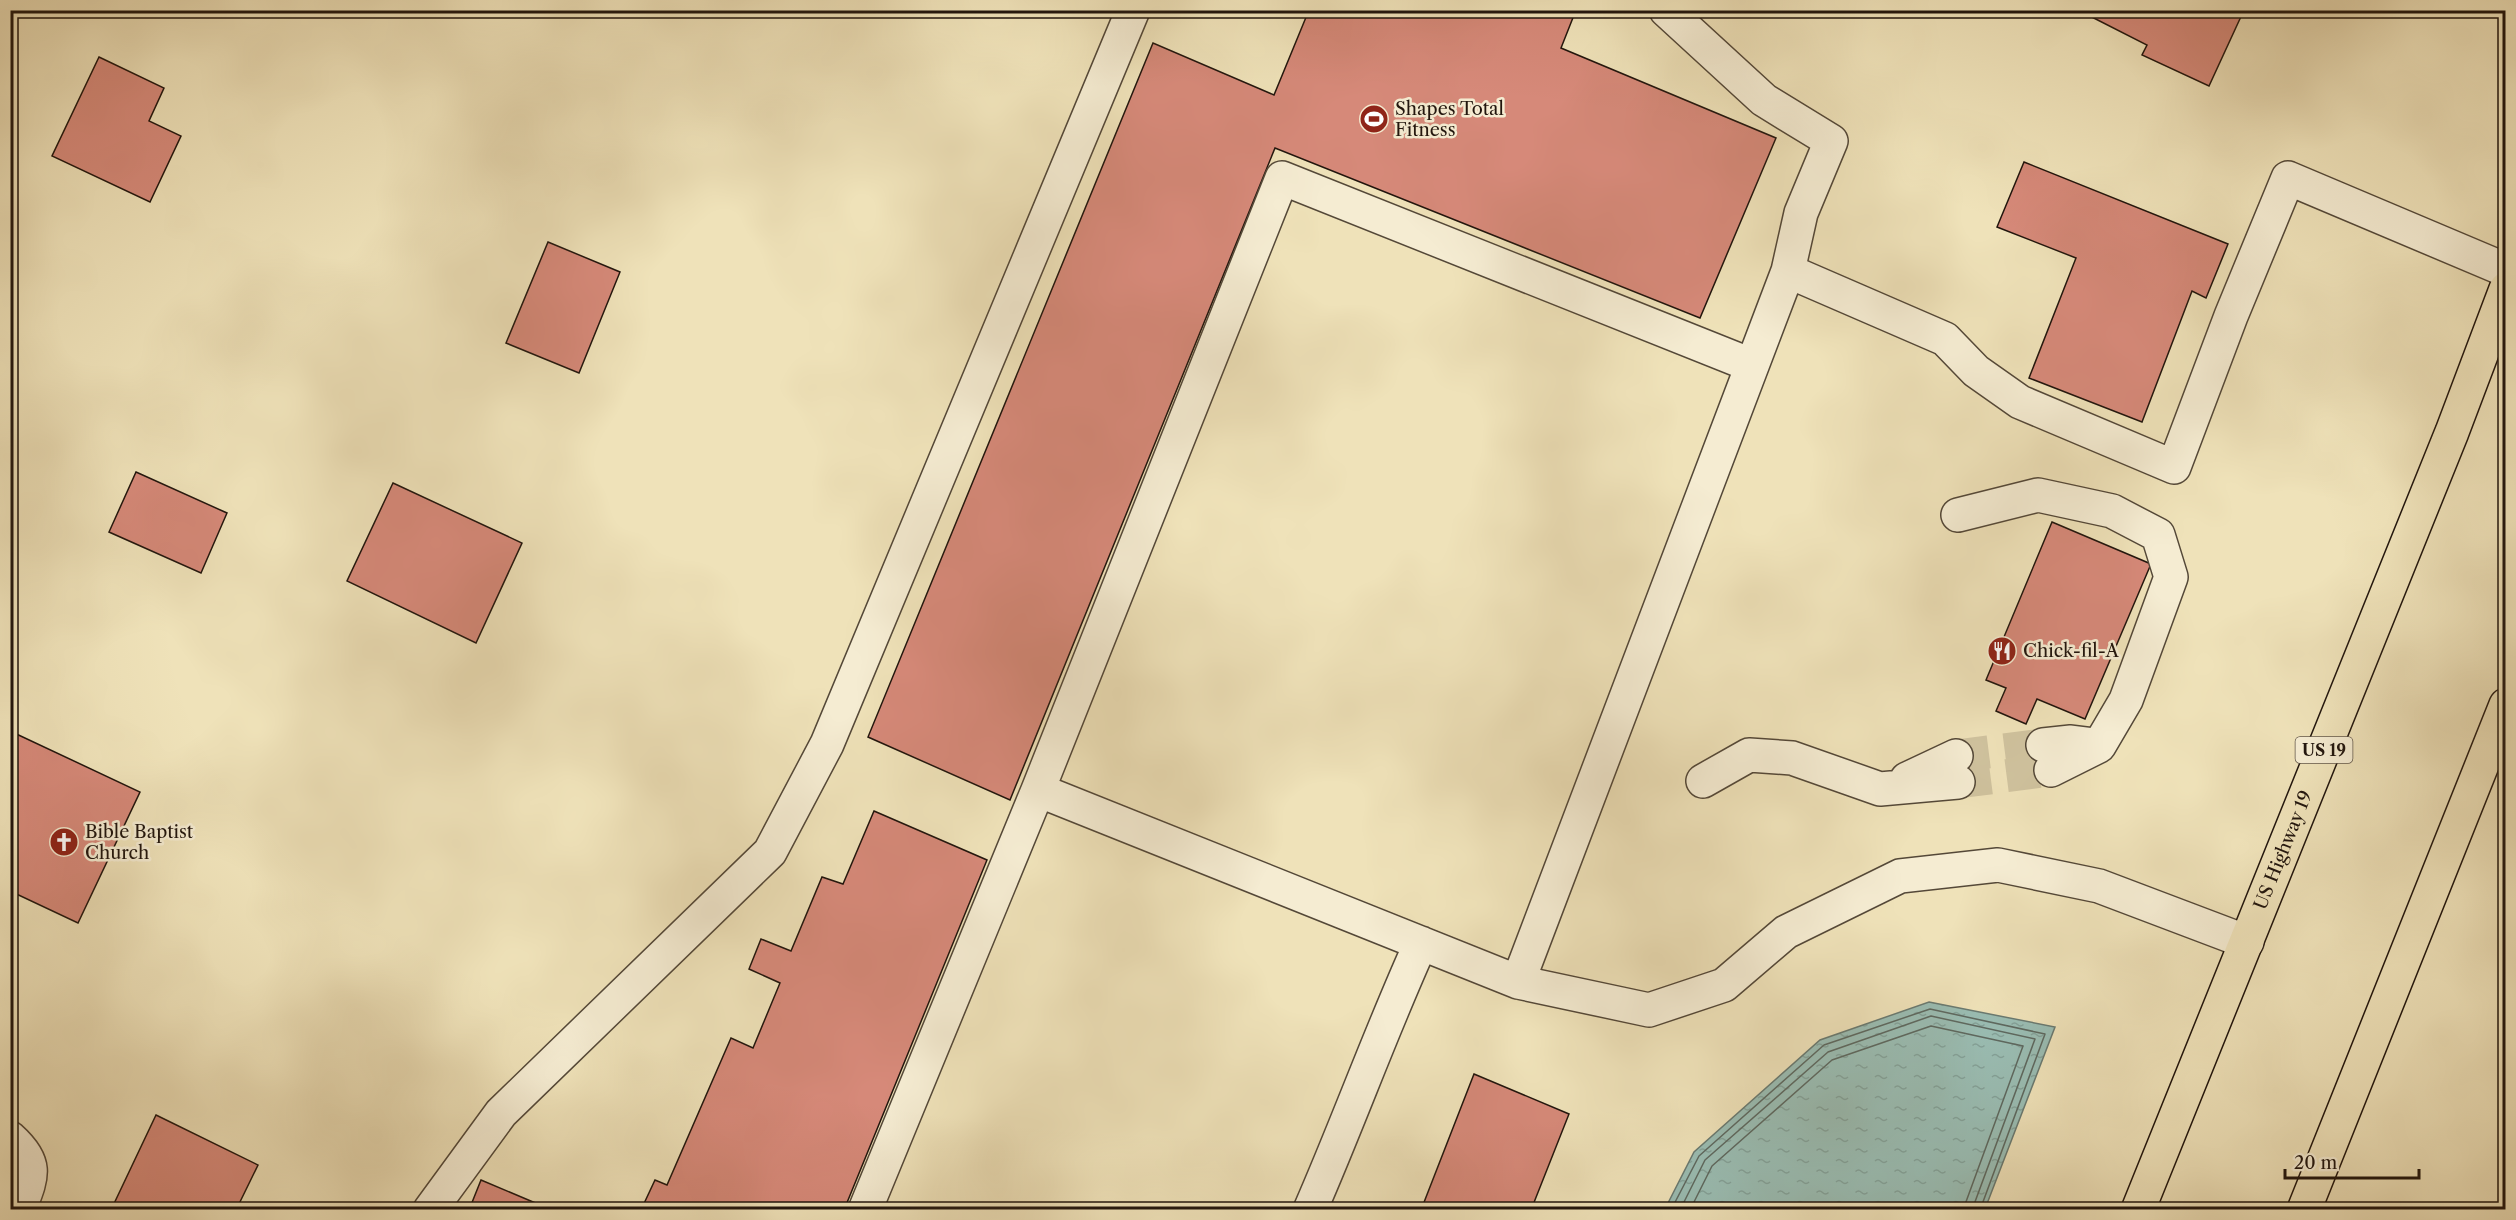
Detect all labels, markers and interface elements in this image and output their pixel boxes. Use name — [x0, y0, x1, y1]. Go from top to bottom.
place label: Shapes Total Fitness — [1395, 98, 1504, 141]
sports icon: Shapes Total Fitness — [1358, 103, 1390, 135]
restaurant icon: Chick-fil-A — [1986, 635, 2018, 667]
place label: Chick-fil-A — [2023, 640, 2120, 662]
road number: US 19 — [2296, 737, 2352, 763]
street label: US Highway 19 — [2249, 787, 2317, 913]
place label: Bible Baptist Church — [85, 821, 194, 864]
church icon: Bible Baptist Church — [48, 826, 80, 858]
scale bar — [2285, 1142, 2418, 1180]
text: 20 m — [2294, 1152, 2338, 1174]

